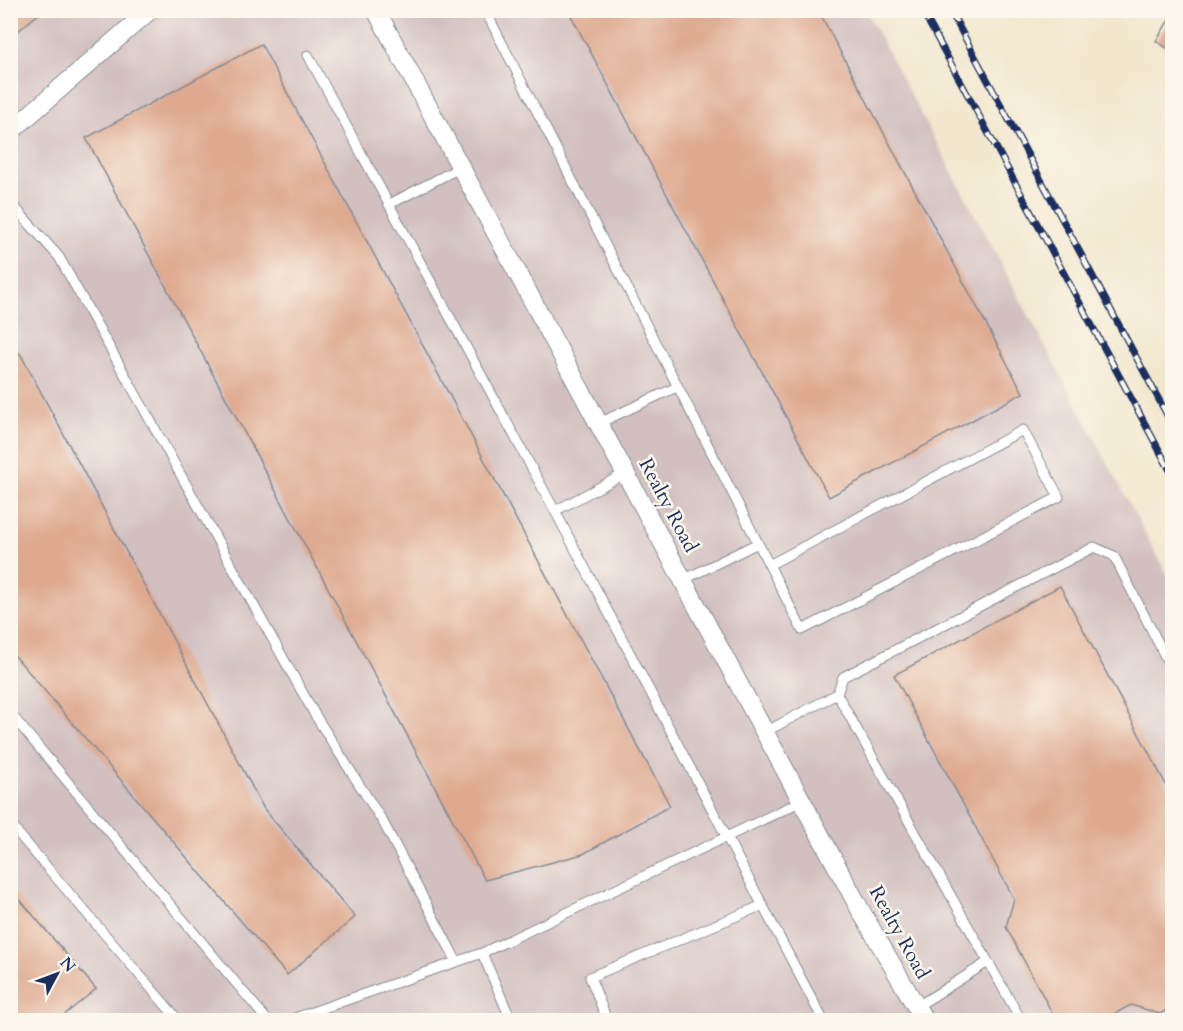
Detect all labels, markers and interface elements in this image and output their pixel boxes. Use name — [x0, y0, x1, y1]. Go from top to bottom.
street label: Realty Road — [632, 453, 705, 557]
street label: Realty Road — [863, 881, 936, 984]
north arrow — [27, 944, 87, 1004]
text: N — [55, 952, 80, 977]

